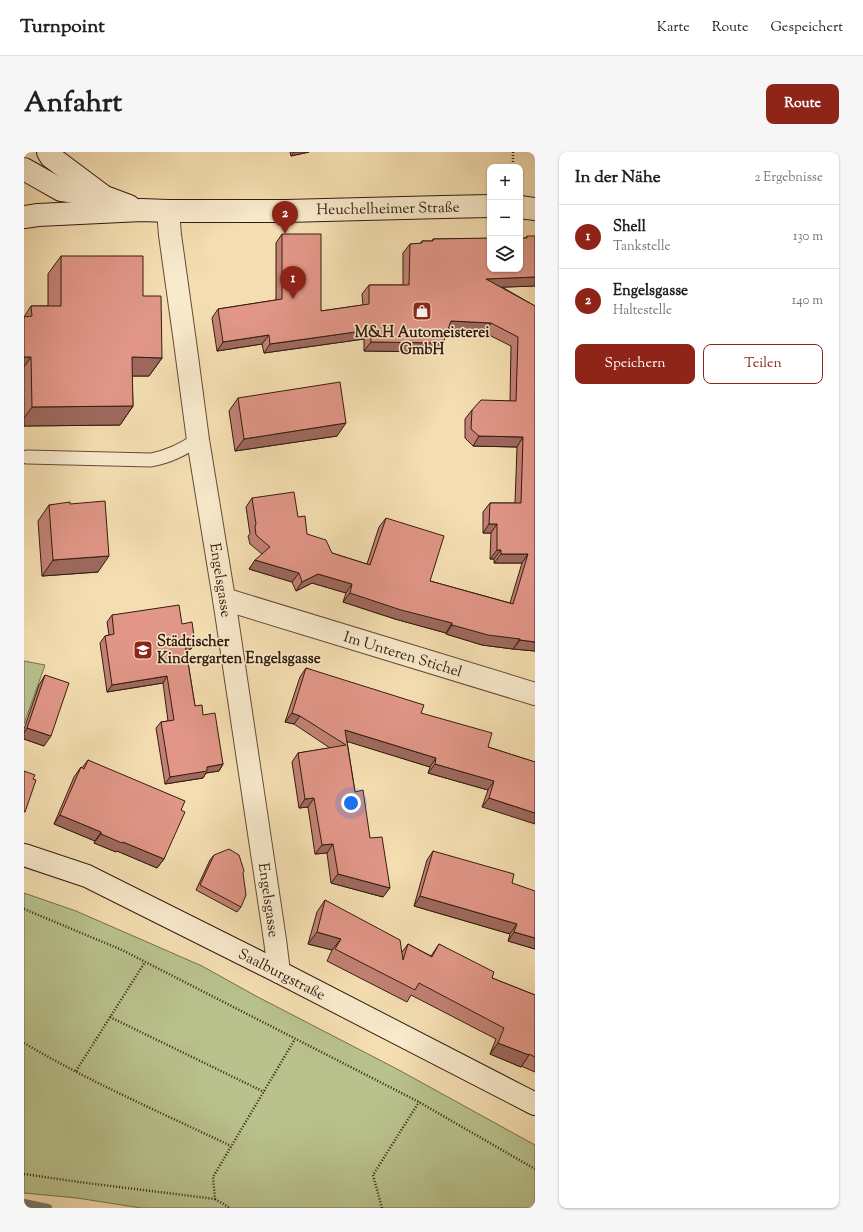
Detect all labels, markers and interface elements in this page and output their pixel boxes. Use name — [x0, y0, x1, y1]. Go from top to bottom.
text: Turnpoint — [20, 14, 105, 41]
text: Karte — [657, 18, 690, 38]
text: Route — [712, 18, 748, 38]
text: Gespeichert — [770, 18, 843, 38]
text: Anfahrt — [24, 84, 122, 124]
button: Route — [766, 84, 839, 124]
map controls — [487, 164, 523, 272]
button: + — [487, 164, 523, 200]
text: In der Nähe — [575, 166, 661, 190]
text: 2 Ergebnisse — [754, 169, 823, 187]
street label: Heuchelheimer Straße — [316, 198, 460, 221]
button: − — [487, 200, 523, 236]
pin: 2 — [272, 201, 298, 234]
text: Shell — [613, 217, 646, 238]
text: 1 — [586, 228, 590, 246]
text: 130 m — [793, 228, 823, 246]
button: layers — [487, 236, 523, 272]
text: Tankstelle — [613, 238, 671, 256]
pin: 1 — [280, 266, 306, 299]
text: Engelsgasse — [613, 281, 688, 302]
text: 2 — [585, 292, 591, 310]
text: 140 m — [792, 292, 823, 310]
shop icon: M&H Automeisterei GmbH — [411, 300, 433, 322]
text: Haltestelle — [613, 302, 672, 320]
place label: M&H Automeisterei GmbH — [355, 323, 490, 361]
button: Speichern — [575, 344, 695, 384]
button: Teilen — [703, 344, 823, 384]
street label: Engelsgasse — [203, 542, 236, 619]
street label: Im Unteren Stichel — [341, 627, 464, 683]
place label: Städtischer Kindergarten Engelsgasse — [157, 632, 321, 670]
school or university icon: Städtischer Kindergarten Engelsgasse — [132, 639, 154, 661]
your location — [341, 793, 361, 813]
street label: Engelsgasse — [252, 862, 283, 939]
street label: Saalburgstraße — [234, 944, 329, 1006]

